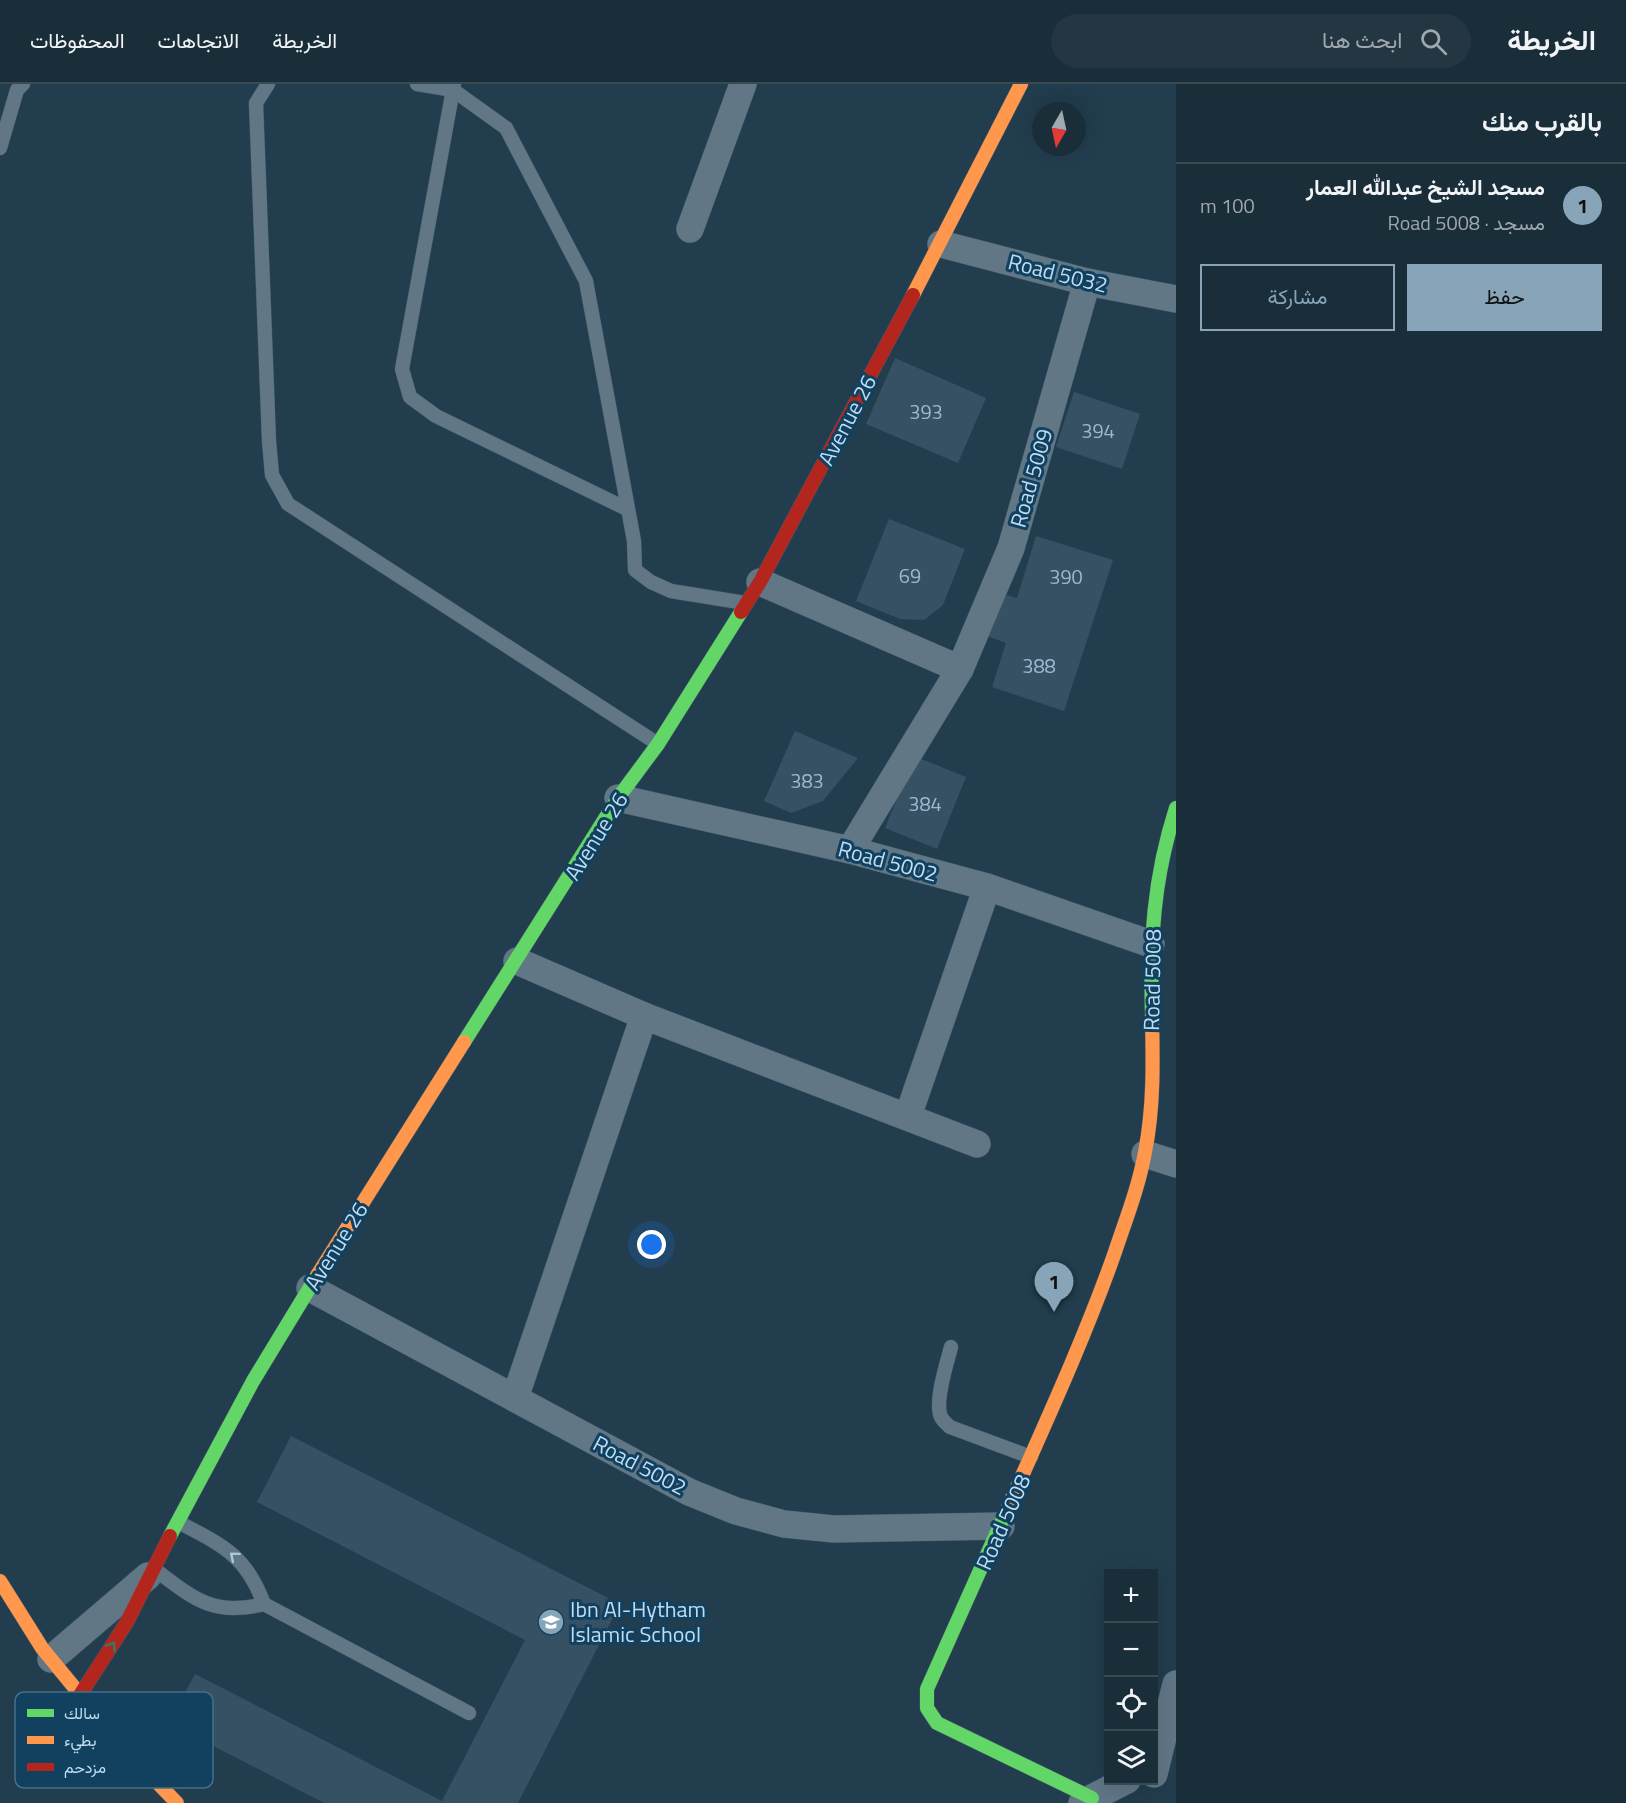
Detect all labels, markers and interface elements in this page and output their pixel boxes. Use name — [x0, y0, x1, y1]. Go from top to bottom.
search box — [1051, 14, 1471, 68]
text: الخريطة — [1507, 18, 1596, 61]
text: ابحث هنا — [1322, 23, 1402, 57]
text: المحفوظات — [30, 24, 125, 56]
text: الاتجاهات — [158, 24, 239, 56]
text: الخريطة — [272, 24, 337, 56]
icon: search — [1417, 25, 1450, 58]
north arrow — [1032, 102, 1086, 156]
text: بالقرب منك — [1482, 102, 1602, 141]
text: مسجد الشيخ عبدالله العمار — [1306, 170, 1545, 204]
text: 100 m — [1200, 190, 1255, 221]
text: 1 — [1577, 190, 1588, 221]
text: مسجد · Road 5008 — [1388, 207, 1545, 238]
street label: Road 5032 — [1005, 244, 1111, 302]
button: مشاركة — [1200, 264, 1395, 331]
button: حفظ — [1407, 264, 1602, 331]
street label: Avenue 26 — [809, 369, 885, 471]
house number: 393 — [909, 396, 943, 427]
house number: 394 — [1081, 415, 1115, 446]
street label: Road 5009 — [1001, 424, 1061, 532]
house number: 69 — [899, 560, 921, 591]
house number: 390 — [1049, 561, 1083, 592]
house number: 388 — [1022, 650, 1056, 681]
house number: 383 — [790, 765, 824, 796]
street label: Avenue 26 — [556, 785, 636, 887]
house number: 384 — [908, 788, 942, 819]
street label: Road 5002 — [834, 831, 942, 891]
street label: Road 5008 — [1134, 929, 1170, 1031]
street label: Avenue 26 — [296, 1195, 376, 1297]
your location — [637, 1230, 666, 1259]
pin: 1 — [1034, 1262, 1074, 1312]
street label: Road 5002 — [587, 1426, 693, 1504]
street label: Road 5008 — [967, 1469, 1039, 1575]
one-way arrow — [230, 1552, 241, 1563]
map controls — [1104, 1569, 1158, 1785]
button: + — [1104, 1569, 1158, 1623]
place label: Ibn Al-Hytham Islamic School — [570, 1592, 706, 1651]
school or university icon: Ibn Al-Hytham Islamic School — [536, 1607, 566, 1637]
button: − — [1104, 1623, 1158, 1677]
one-way arrow — [105, 1641, 116, 1652]
button: locate — [1104, 1677, 1158, 1731]
legend — [15, 1692, 213, 1788]
text: سالك — [64, 1701, 100, 1725]
text: بطيء — [64, 1728, 96, 1754]
button: layers — [1104, 1731, 1158, 1785]
text: مزدحم — [64, 1755, 106, 1779]

